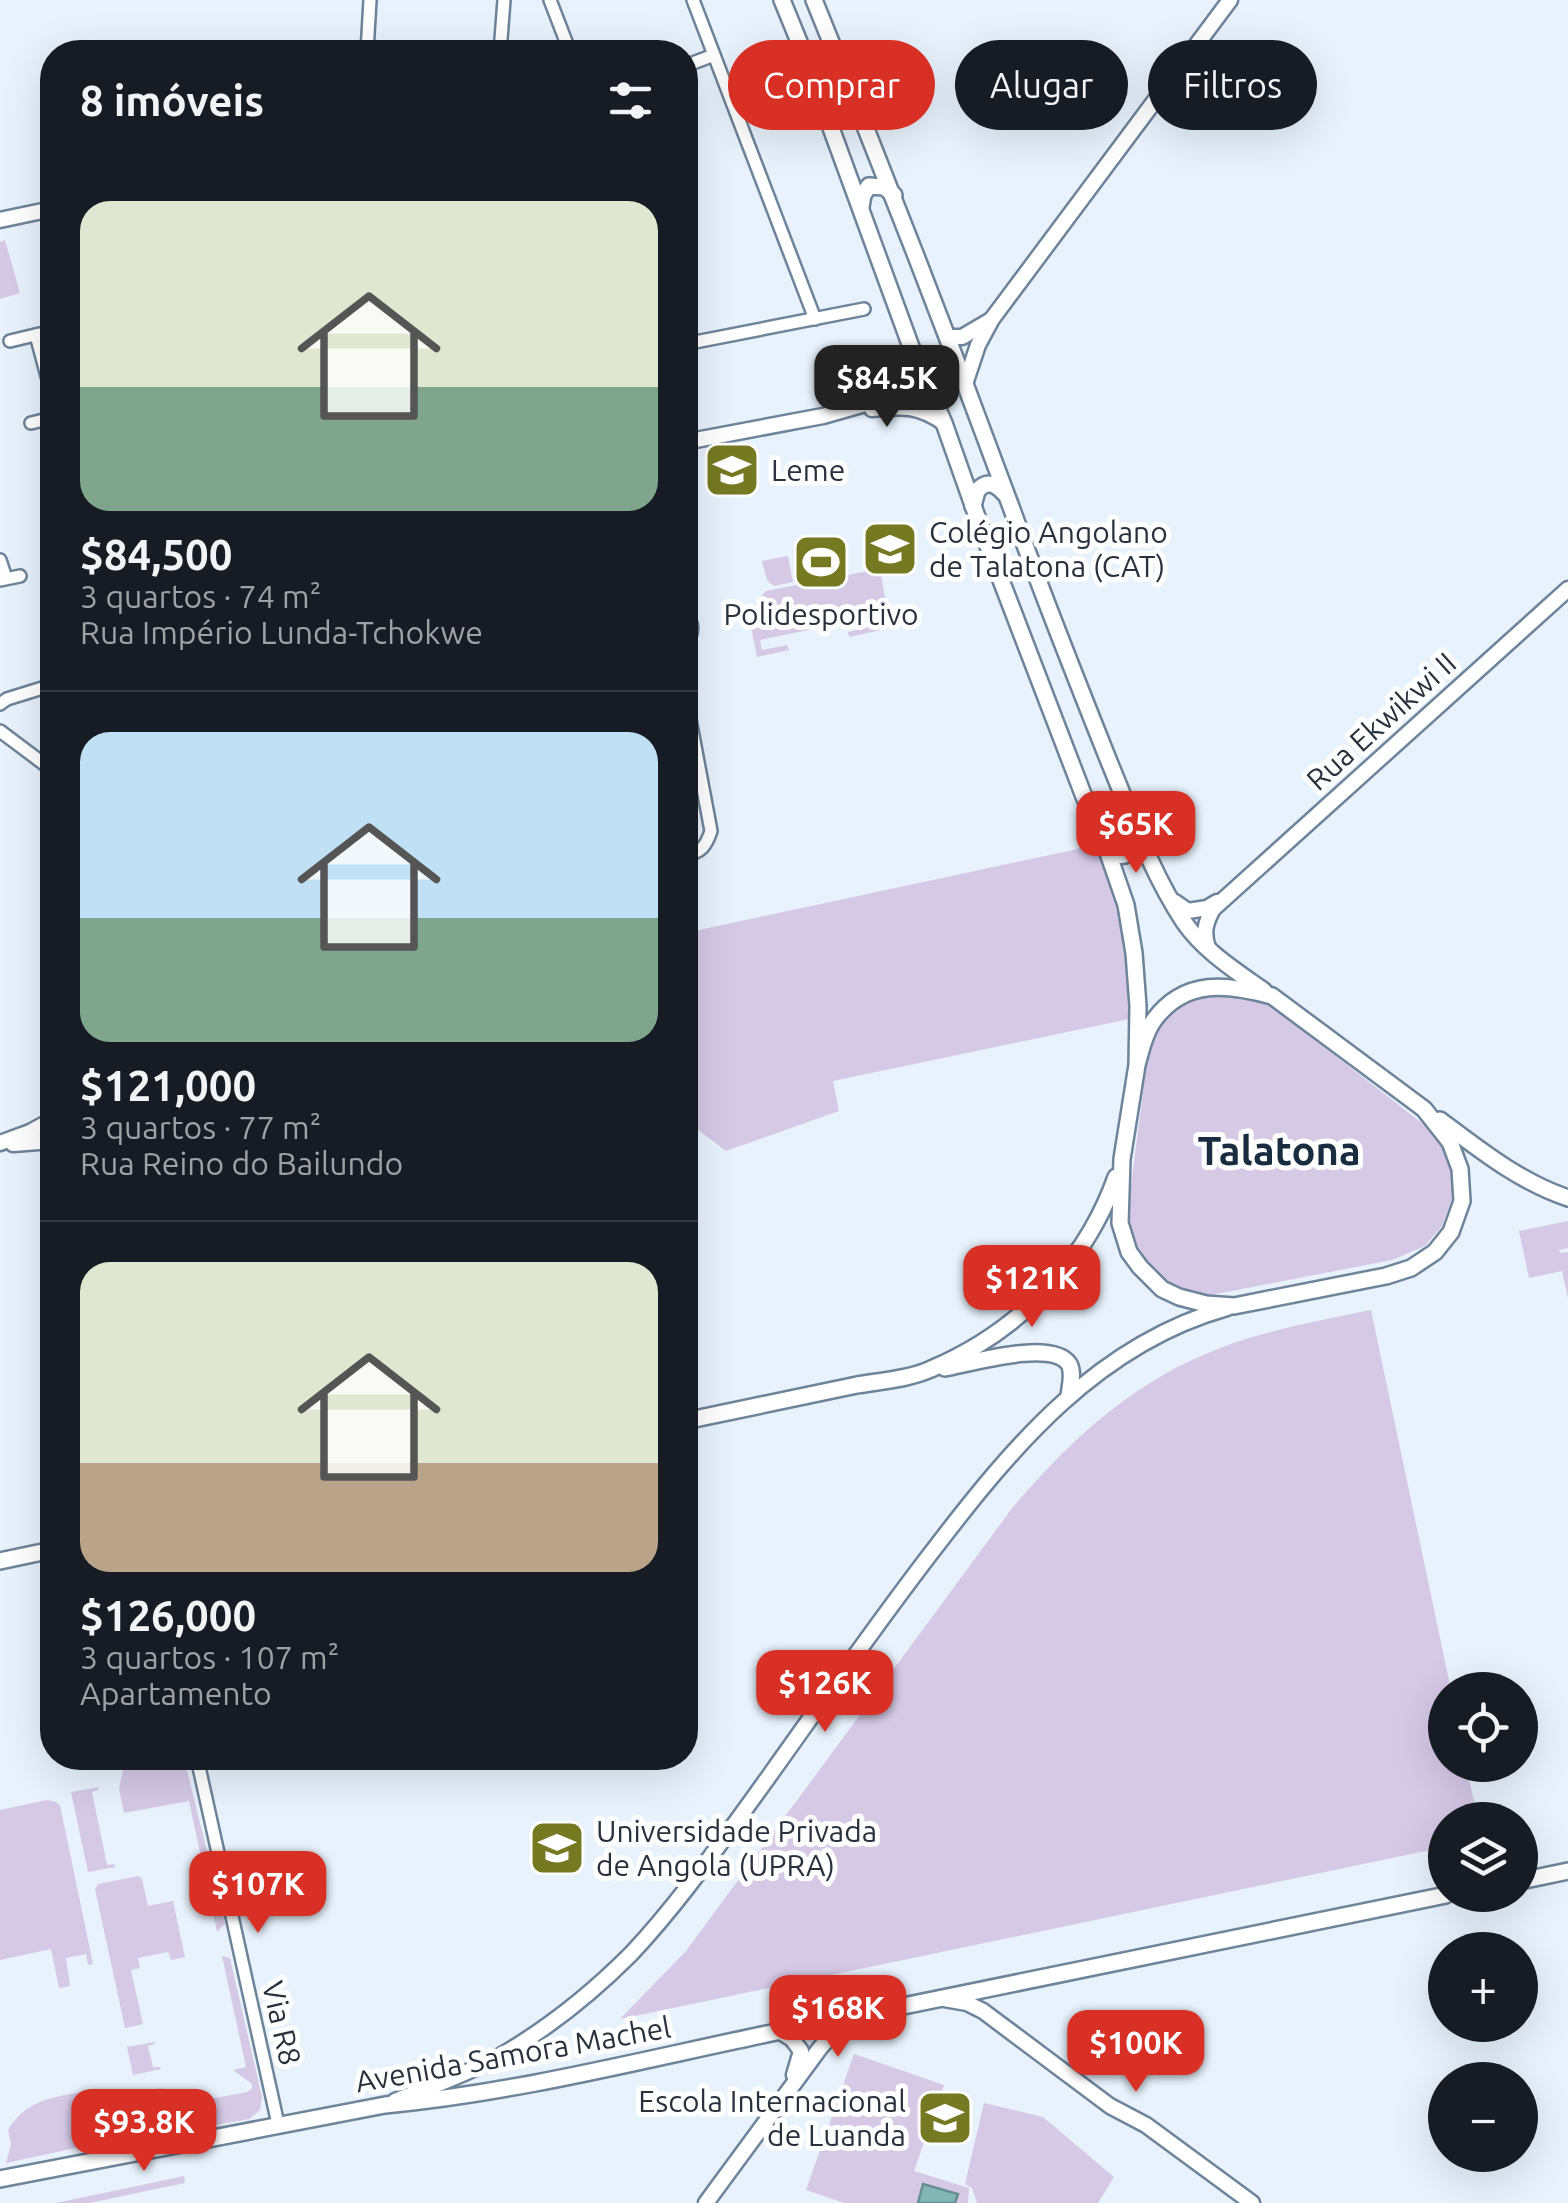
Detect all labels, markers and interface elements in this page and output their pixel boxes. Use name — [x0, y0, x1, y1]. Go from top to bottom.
chip: Comprar — [728, 40, 935, 130]
chip: Alugar — [955, 40, 1128, 130]
chip: Filtros — [1148, 40, 1317, 130]
icon: filters — [603, 73, 658, 128]
text: 8 imóveis — [80, 77, 264, 124]
icon: home — [279, 266, 459, 446]
pin: $84.5K — [806, 345, 968, 430]
text: $84.5K — [836, 359, 938, 395]
school or university icon: Leme — [702, 440, 762, 500]
place label: Leme — [771, 453, 845, 487]
place label: Colégio Angolano de Talatona (CAT) — [929, 515, 1168, 583]
school or university icon: Colégio Angolano de Talatona (CAT) — [860, 519, 920, 579]
text: $84,500 — [80, 531, 232, 578]
sports icon: Polidesportivo — [791, 532, 851, 592]
text: 3 quartos · 74 m² — [80, 578, 321, 614]
place label: Polidesportivo — [723, 597, 919, 631]
text: Rua Império Lunda-Tchokwe — [80, 614, 483, 650]
street label: Rua Ekwikwi II — [1299, 645, 1463, 797]
pin: $65K — [1077, 791, 1195, 876]
icon: home — [279, 797, 459, 977]
text: $65K — [1098, 805, 1174, 841]
text: $121,000 — [80, 1062, 256, 1109]
text: 3 quartos · 77 m² — [80, 1109, 321, 1145]
district label: Talatona — [1197, 1128, 1361, 1173]
text: Rua Reino do Bailundo — [80, 1145, 403, 1181]
pin: $121K — [962, 1245, 1102, 1330]
text: $121K — [985, 1259, 1079, 1295]
icon: home — [279, 1327, 459, 1507]
text: $126,000 — [80, 1592, 256, 1639]
text: 3 quartos · 107 m² — [80, 1639, 339, 1675]
pin: $126K — [755, 1650, 895, 1735]
text: $126K — [778, 1664, 872, 1700]
map controls — [1428, 1672, 1538, 2172]
button: locate — [1428, 1672, 1538, 1782]
text: Apartamento — [80, 1675, 272, 1711]
button: layers — [1428, 1802, 1538, 1912]
place label: Universidade Privada de Angola (UPRA) — [596, 1814, 877, 1882]
school or university icon: Universidade Privada de Angola (UPRA) — [527, 1818, 587, 1878]
pin: $107K — [188, 1851, 328, 1936]
text: $107K — [211, 1865, 305, 1901]
button: + — [1428, 1932, 1538, 2042]
pin: $168K — [768, 1975, 908, 2060]
street label: Via R8 — [256, 1978, 308, 2068]
text: $168K — [791, 1989, 885, 2025]
street label: Avenida Samora Machel — [353, 2009, 674, 2099]
pin: $100K — [1066, 2010, 1206, 2095]
text: $100K — [1089, 2024, 1183, 2060]
button: − — [1428, 2062, 1538, 2172]
place label: Escola Internacional de Luanda — [638, 2084, 906, 2152]
school or university icon: Escola Internacional de Luanda — [915, 2088, 975, 2148]
pin: $93.8K — [63, 2089, 225, 2174]
text: $93.8K — [93, 2103, 195, 2139]

